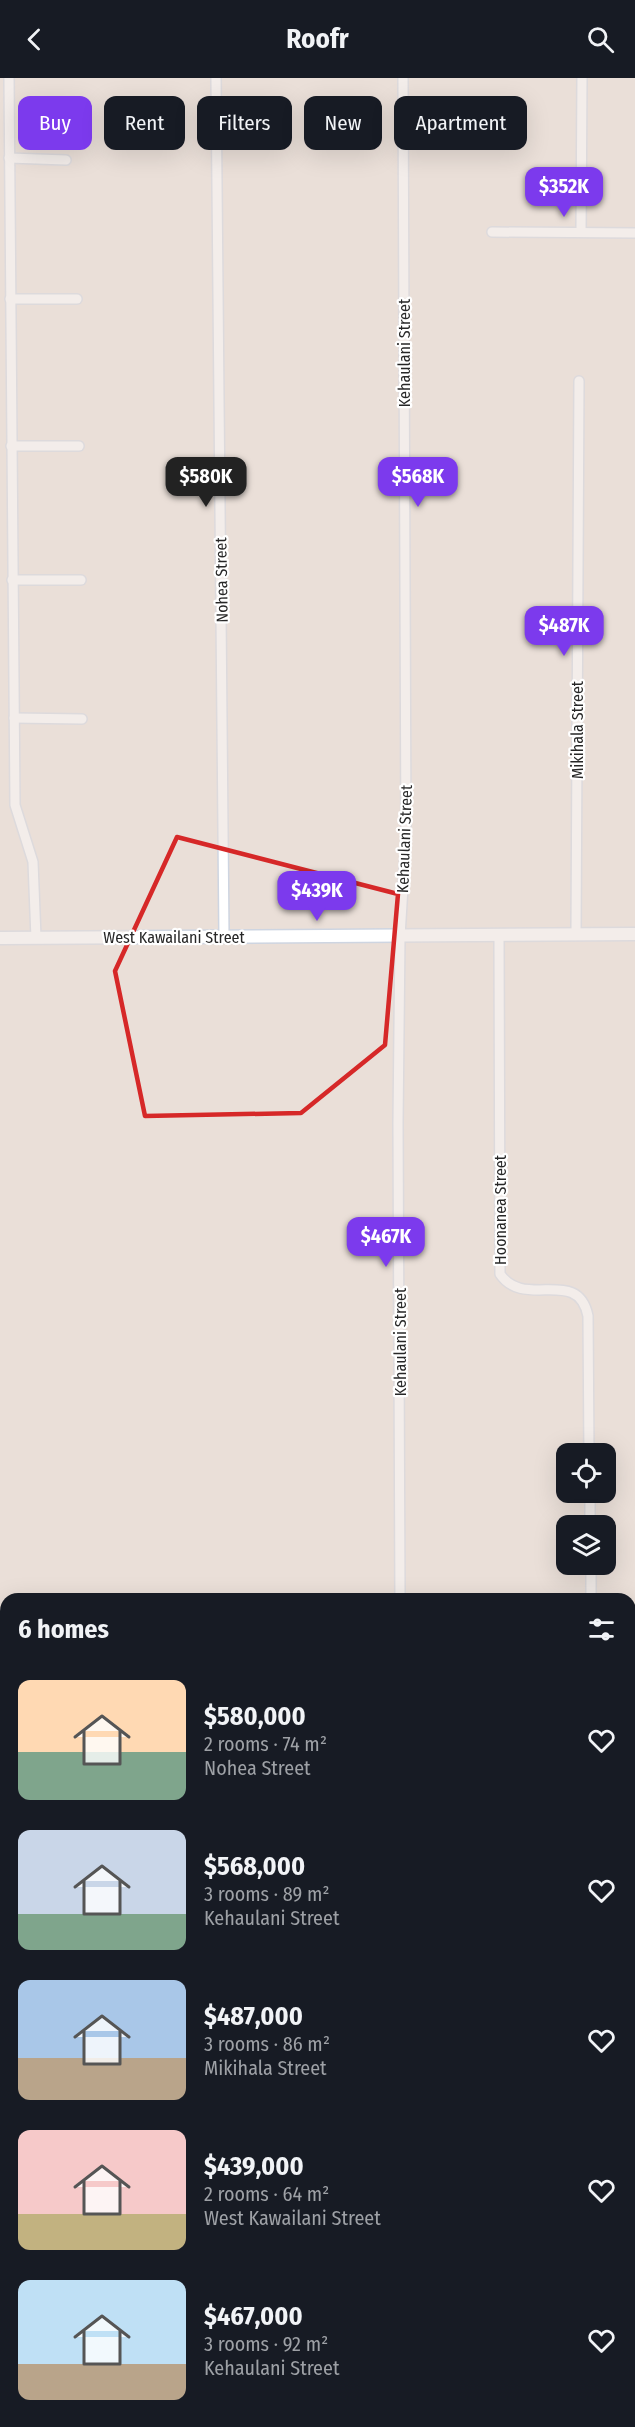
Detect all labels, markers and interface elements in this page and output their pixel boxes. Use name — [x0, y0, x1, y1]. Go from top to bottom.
icon: back — [18, 23, 51, 56]
text: Roofr — [286, 23, 349, 55]
icon: search — [584, 23, 617, 56]
chip: Buy — [18, 96, 92, 150]
chip: Rent — [104, 96, 185, 150]
chip: Filters — [197, 96, 292, 150]
chip: New — [304, 96, 382, 150]
chip: Apartment — [394, 96, 527, 150]
pin: $352K — [522, 167, 606, 218]
text: $352K — [539, 174, 589, 198]
street label: Kehaulani Street — [395, 298, 414, 407]
pin: $580K — [164, 457, 248, 508]
pin: $568K — [376, 457, 460, 508]
text: $580K — [180, 464, 232, 488]
text: $568K — [392, 464, 444, 488]
street label: Nohea Street — [211, 536, 232, 623]
pin: $487K — [522, 606, 606, 657]
text: $487K — [539, 613, 589, 637]
street label: Mikihala Street — [568, 680, 587, 779]
street label: Kehaulani Street — [393, 784, 416, 893]
pin: $439K — [275, 871, 359, 922]
text: $439K — [291, 878, 343, 902]
street label: West Kawailani Street — [103, 928, 245, 947]
street label: Hoonanea Street — [491, 1154, 510, 1265]
pin: $467K — [344, 1217, 428, 1268]
text: $467K — [361, 1224, 411, 1248]
street label: Kehaulani Street — [391, 1287, 410, 1396]
map controls — [556, 1443, 616, 1575]
button: locate — [556, 1443, 616, 1503]
button: layers — [556, 1515, 616, 1575]
icon: filters — [585, 1613, 618, 1646]
text: 6 homes — [18, 1614, 109, 1645]
text: $580,000 — [204, 1701, 306, 1732]
icon: home — [66, 1704, 138, 1776]
icon: heart — [585, 1724, 618, 1757]
text: 2 rooms · 74 m² — [204, 1732, 327, 1756]
text: Nohea Street — [204, 1756, 311, 1780]
text: $568,000 — [204, 1851, 305, 1882]
icon: home — [66, 1854, 138, 1926]
icon: heart — [585, 1874, 618, 1907]
text: 3 rooms · 89 m² — [204, 1882, 329, 1906]
text: Kehaulani Street — [204, 1906, 339, 1930]
text: $487,000 — [204, 2001, 303, 2032]
icon: home — [66, 2004, 138, 2076]
icon: heart — [585, 2024, 618, 2057]
text: 3 rooms · 86 m² — [204, 2032, 330, 2056]
text: Mikihala Street — [204, 2056, 327, 2080]
text: $439,000 — [204, 2151, 304, 2182]
icon: home — [66, 2154, 138, 2226]
icon: heart — [585, 2174, 618, 2207]
text: 2 rooms · 64 m² — [204, 2182, 329, 2206]
text: West Kawailani Street — [204, 2206, 381, 2230]
text: $467,000 — [204, 2301, 303, 2332]
icon: home — [66, 2304, 138, 2376]
icon: heart — [585, 2324, 618, 2357]
text: 3 rooms · 92 m² — [204, 2332, 328, 2356]
text: Kehaulani Street — [204, 2356, 339, 2380]

